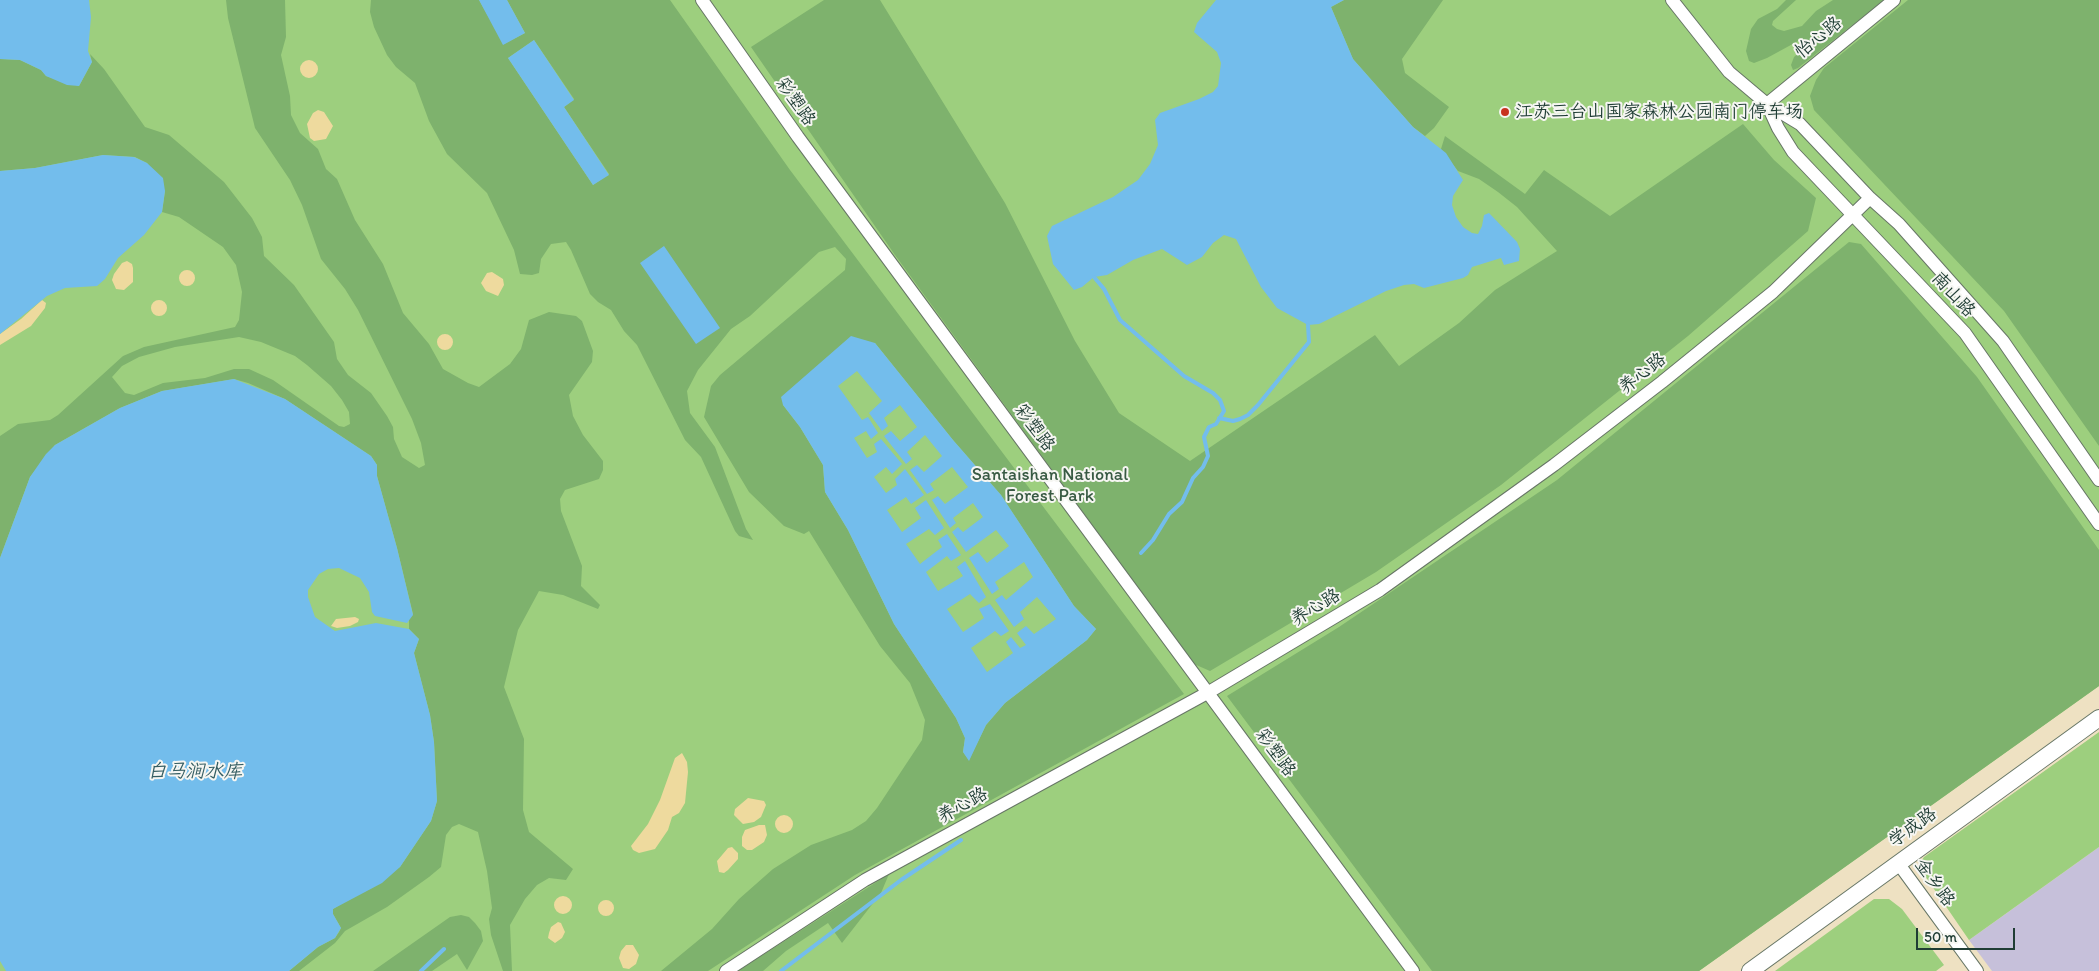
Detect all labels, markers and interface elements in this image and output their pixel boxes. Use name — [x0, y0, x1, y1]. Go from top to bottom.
street label: 怡心路 — [1791, 13, 1847, 63]
street label: 彩塑路 — [771, 74, 819, 130]
place label: 江苏三台山国家森林公园南门停车场 — [1515, 101, 1803, 123]
marker: 江苏三台山国家森林公园南门停车场 — [1499, 106, 1511, 118]
street label: 南山路 — [1927, 268, 1979, 322]
street label: 养心路 — [1615, 349, 1671, 399]
street label: 彩塑路 — [1009, 400, 1059, 456]
park label: Santaishan National Forest Park — [972, 464, 1128, 506]
street label: 养心路 — [1287, 585, 1345, 631]
street label: 彩塑路 — [1250, 725, 1300, 781]
water label: 白马涧水库 — [148, 761, 242, 783]
street label: 养心路 — [934, 783, 992, 829]
street label: 学成路 — [1885, 803, 1941, 853]
street label: 金乡路 — [1909, 855, 1959, 911]
scale bar — [1919, 918, 2018, 950]
text: 50 m — [1924, 928, 1957, 946]

